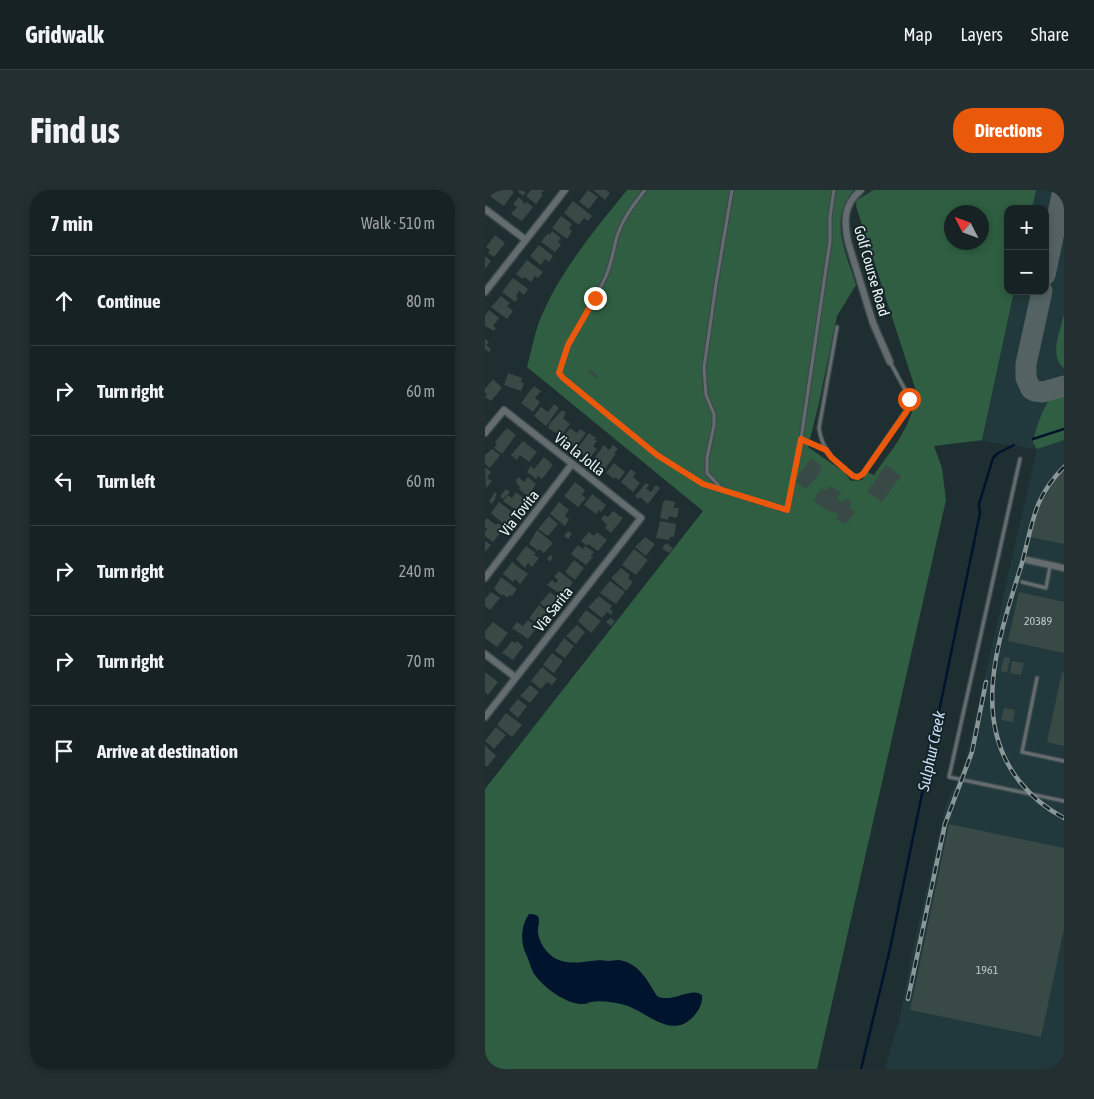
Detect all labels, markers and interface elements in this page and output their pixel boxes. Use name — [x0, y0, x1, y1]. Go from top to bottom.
text: Gridwalk — [25, 21, 104, 48]
text: Map — [903, 24, 932, 45]
text: Layers — [960, 24, 1003, 45]
text: Share — [1031, 24, 1069, 45]
button: Directions — [953, 108, 1064, 153]
text: Find us — [30, 110, 120, 150]
north arrow — [944, 205, 989, 250]
map controls — [1004, 205, 1049, 295]
button: + — [1004, 205, 1049, 250]
text: 7 min — [50, 211, 93, 235]
text: Walk · 510 m — [361, 214, 435, 232]
street label: Golf Course Road — [851, 224, 893, 318]
button: − — [1004, 250, 1049, 295]
icon: ahead — [50, 287, 78, 315]
route end — [584, 287, 607, 310]
text: Continue — [97, 290, 161, 312]
text: 80 m — [406, 292, 435, 310]
icon: right — [50, 377, 78, 405]
text: Turn right — [97, 380, 164, 402]
text: 60 m — [406, 382, 435, 400]
route start — [898, 388, 921, 411]
street label: Via la Jolla — [551, 429, 609, 479]
icon: left — [50, 467, 78, 495]
text: Turn left — [97, 470, 155, 492]
text: 60 m — [406, 472, 435, 490]
street label: Via Tovita — [496, 487, 542, 539]
icon: right — [50, 557, 78, 585]
text: Turn right — [97, 560, 164, 582]
text: 240 m — [399, 562, 435, 580]
street label: Via Sarita — [530, 583, 576, 635]
house number: 20389 — [1024, 614, 1052, 628]
icon: right — [50, 647, 78, 675]
text: Turn right — [97, 650, 164, 672]
text: 70 m — [406, 652, 435, 670]
water label: Sulphur Creek — [914, 708, 949, 794]
icon: arrive — [50, 737, 78, 765]
text: Arrive at destination — [97, 740, 238, 762]
house number: 1961 — [976, 963, 999, 977]

